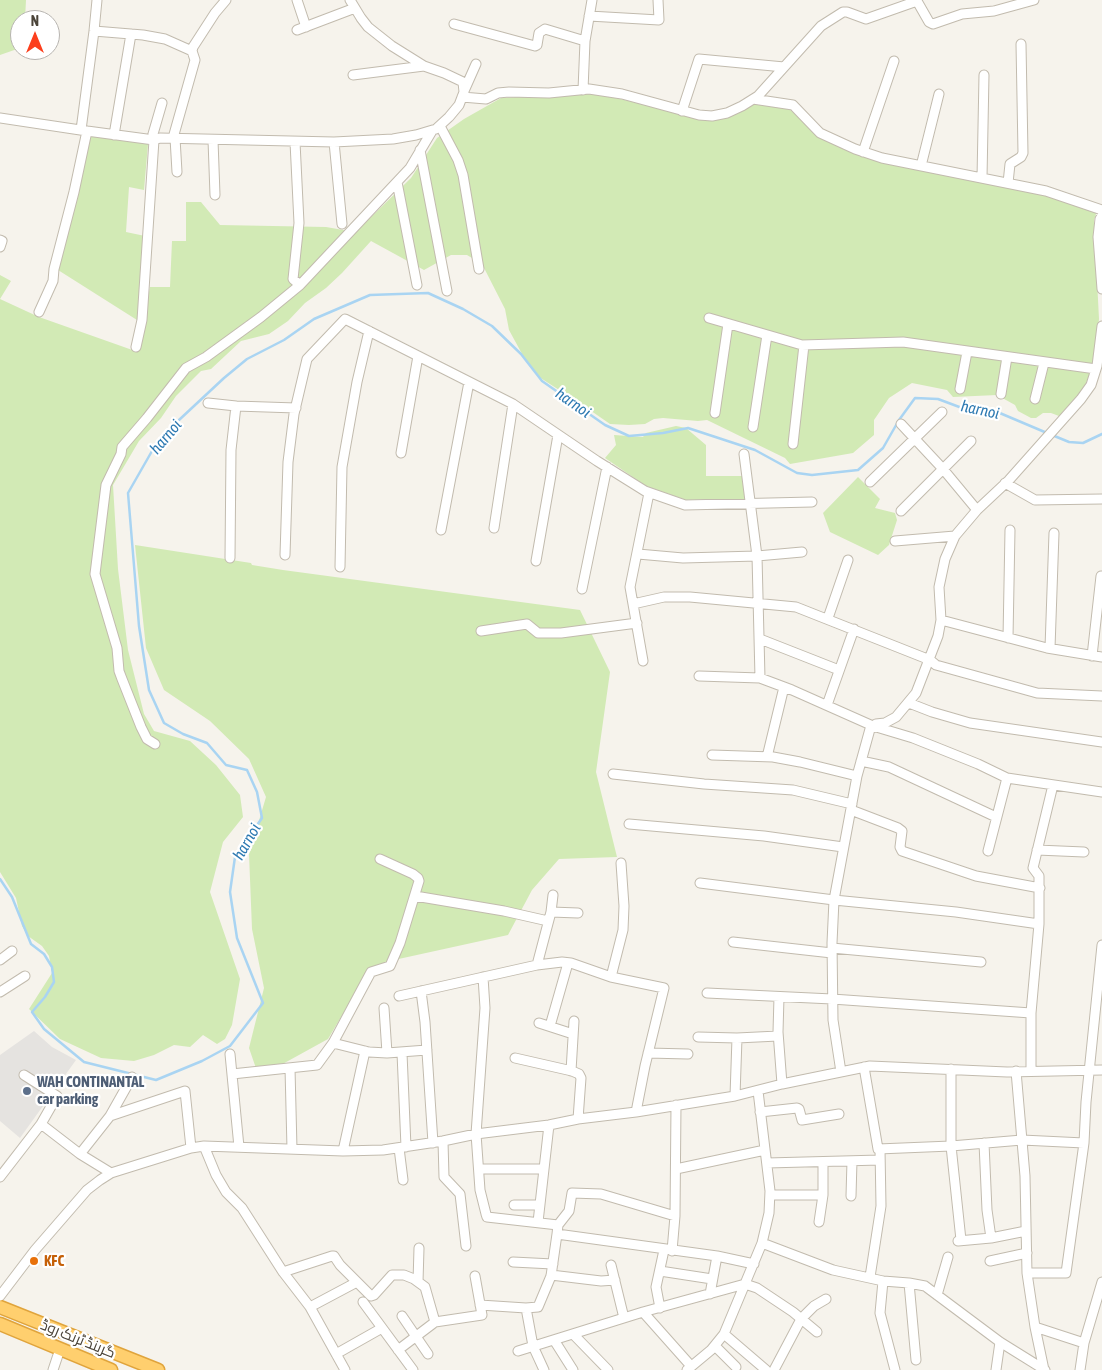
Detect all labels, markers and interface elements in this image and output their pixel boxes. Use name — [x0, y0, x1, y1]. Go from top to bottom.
north arrow — [10, 10, 60, 60]
text: N — [31, 13, 39, 29]
water label: harnoi — [552, 384, 594, 422]
water label: harnoi — [959, 397, 1001, 423]
water label: harnoi — [146, 416, 186, 458]
water label: harnoi — [229, 820, 265, 864]
place label: WAH CONTINANTAL car parking — [37, 1073, 144, 1108]
marker: WAH CONTINANTAL car parking — [21, 1085, 33, 1097]
place label: KFC — [44, 1252, 64, 1270]
marker: KFC — [28, 1255, 40, 1267]
street label: گرینڈ ٹرنک روڈ — [38, 1316, 118, 1362]

